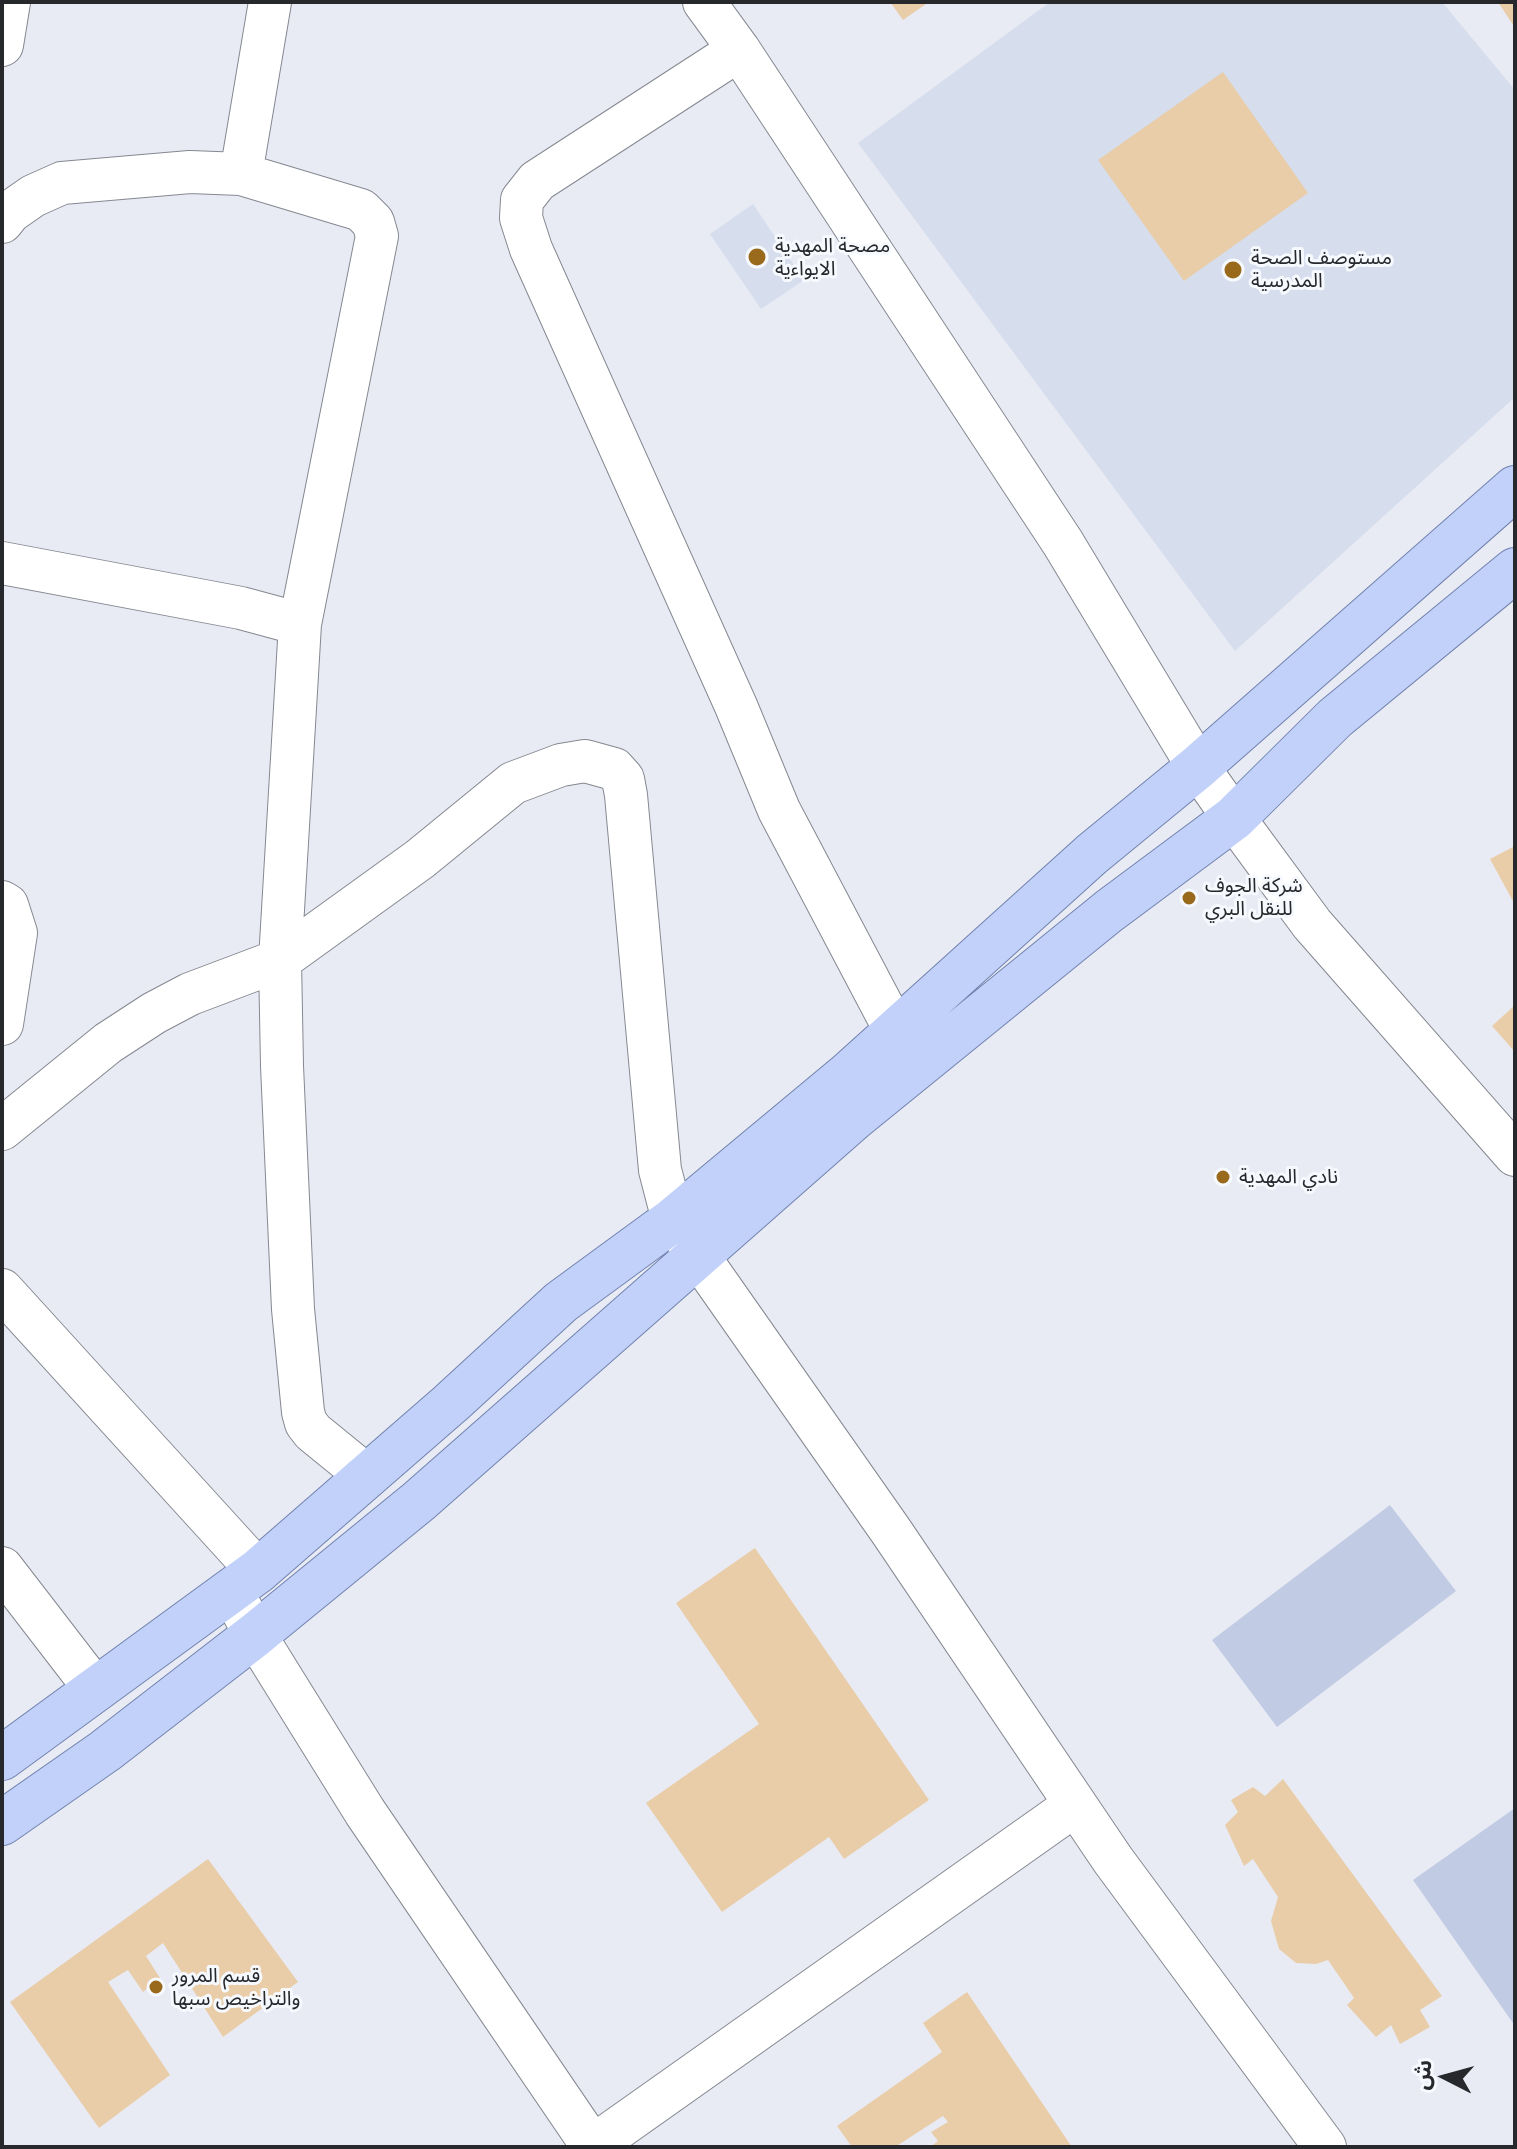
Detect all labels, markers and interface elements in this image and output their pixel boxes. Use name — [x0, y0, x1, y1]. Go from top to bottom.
place label: مصحة المهدية الايواءية — [775, 234, 890, 281]
marker: مصحة المهدية الايواءية — [746, 246, 768, 268]
place label: مستوصف الصحة المدرسية — [1251, 246, 1392, 293]
marker: مستوصف الصحة المدرسية — [1222, 259, 1244, 281]
place label: شركة الجوف للنقل البري — [1205, 874, 1303, 921]
marker: شركة الجوف للنقل البري — [1180, 889, 1198, 907]
place label: نادي المهدية — [1239, 1165, 1338, 1189]
marker: نادي المهدية — [1214, 1168, 1232, 1186]
place label: قسم المرور والتراخيص سبها — [172, 1964, 301, 2011]
marker: قسم المرور والتراخيص سبها — [147, 1978, 165, 1996]
north arrow — [1405, 2037, 1485, 2117]
text: ش — [1405, 2058, 1438, 2091]

